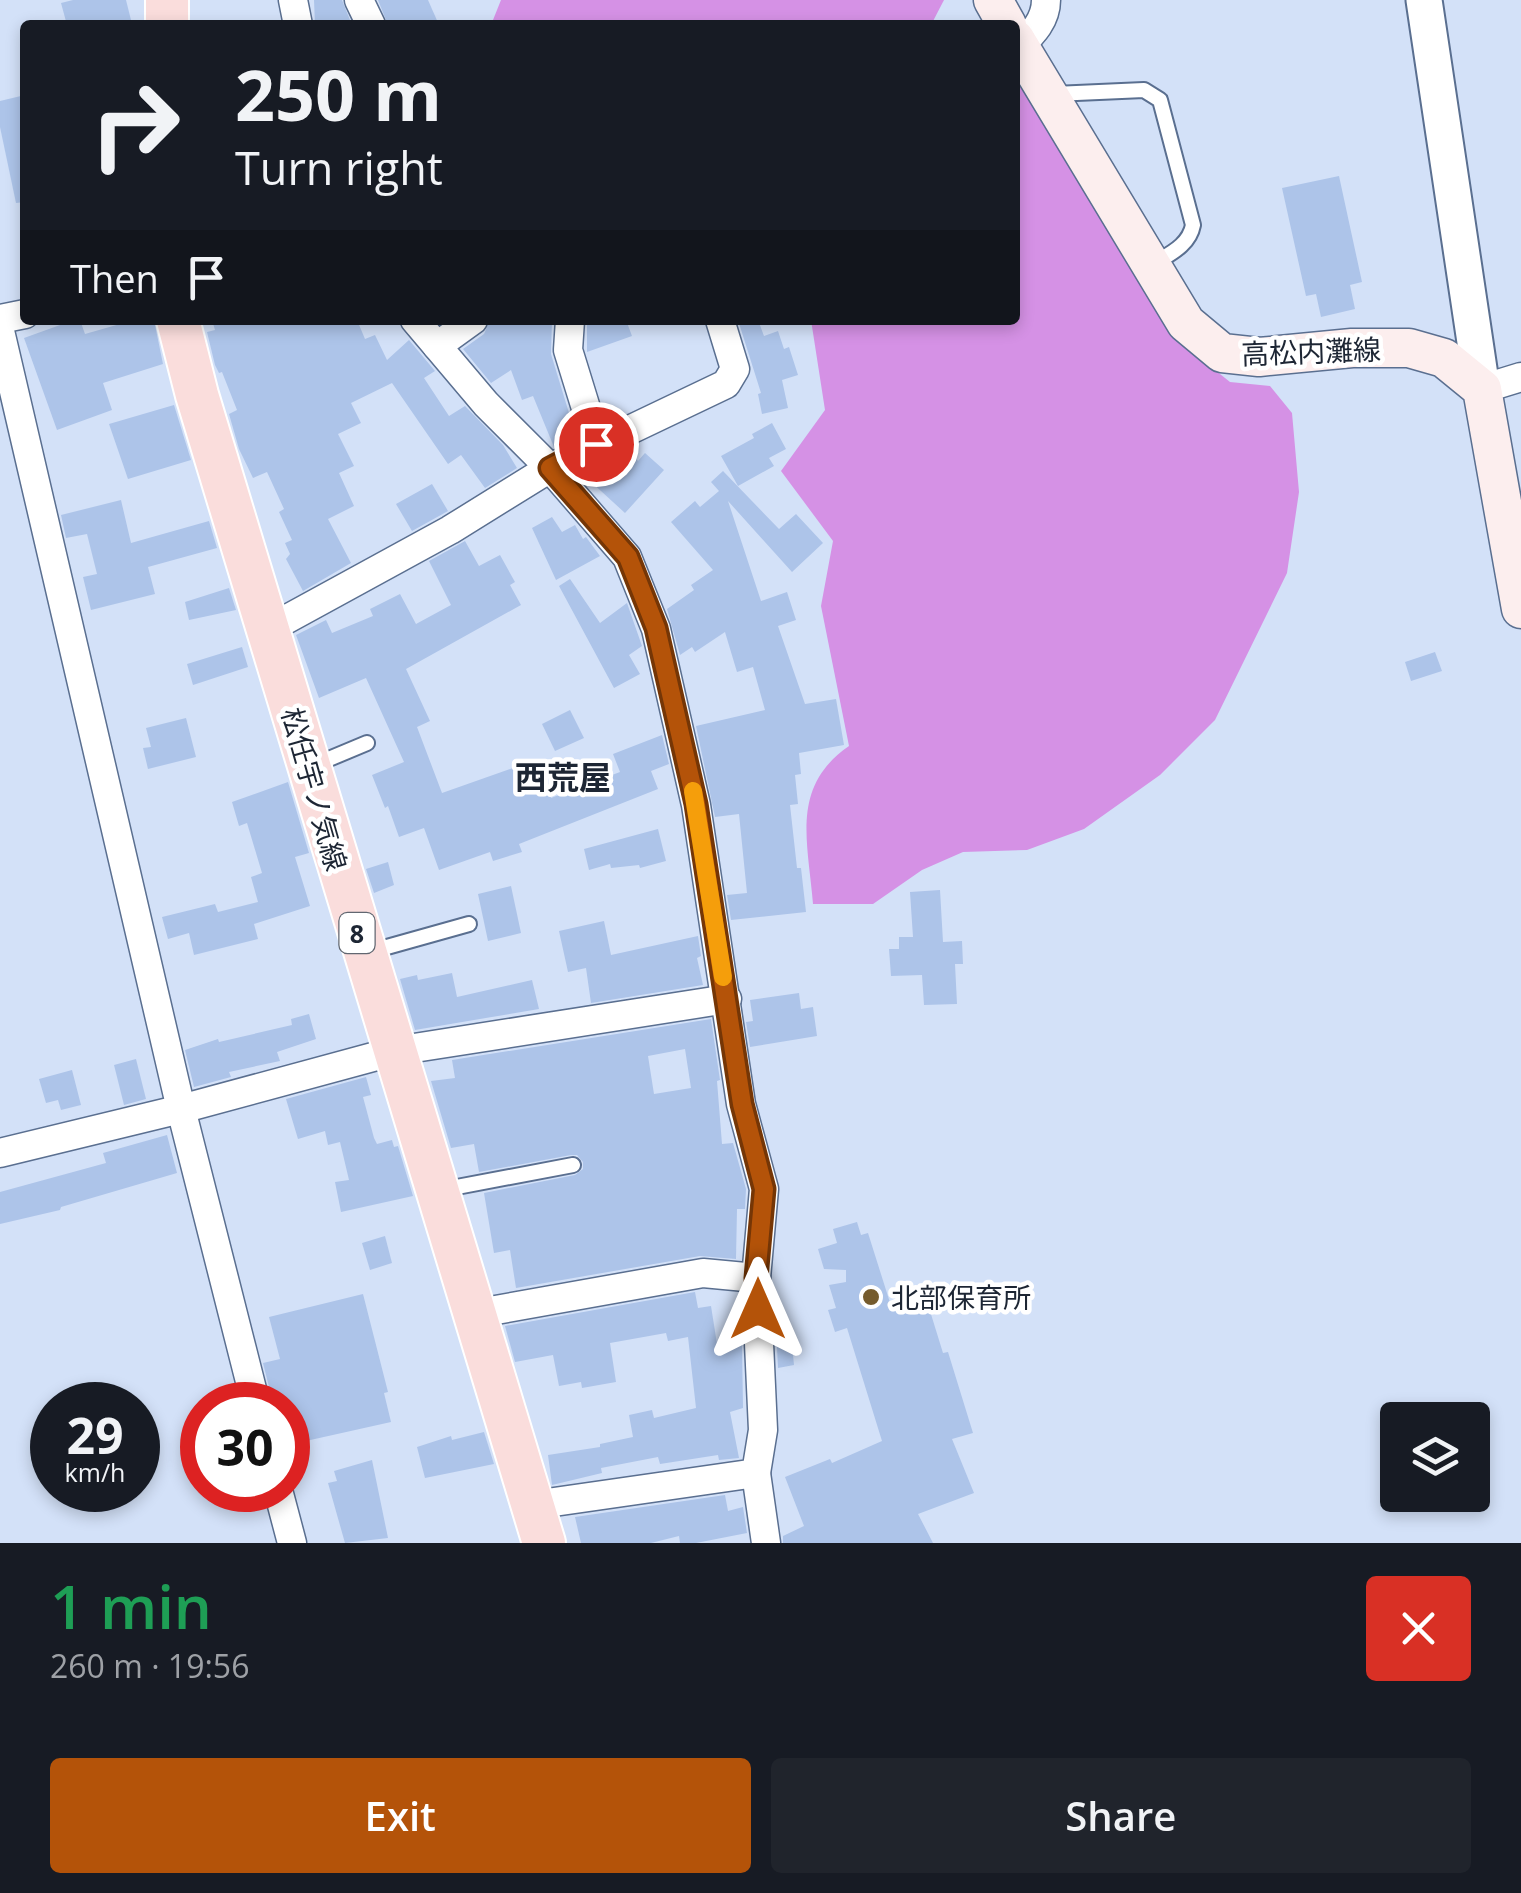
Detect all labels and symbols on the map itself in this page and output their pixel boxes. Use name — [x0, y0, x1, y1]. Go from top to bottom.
street label: 高松内灘線 — [1240, 330, 1382, 372]
pin — [554, 402, 639, 487]
street label: 松任宇ノ気線 — [274, 703, 356, 875]
district label: 西荒屋 — [515, 755, 611, 798]
road number: 8 — [340, 913, 374, 953]
position arrow — [706, 1257, 810, 1361]
place label: 北部保育所 — [891, 1278, 1031, 1316]
marker: 北部保育所 — [860, 1286, 882, 1308]
speed limit sign: 30 — [180, 1382, 310, 1512]

